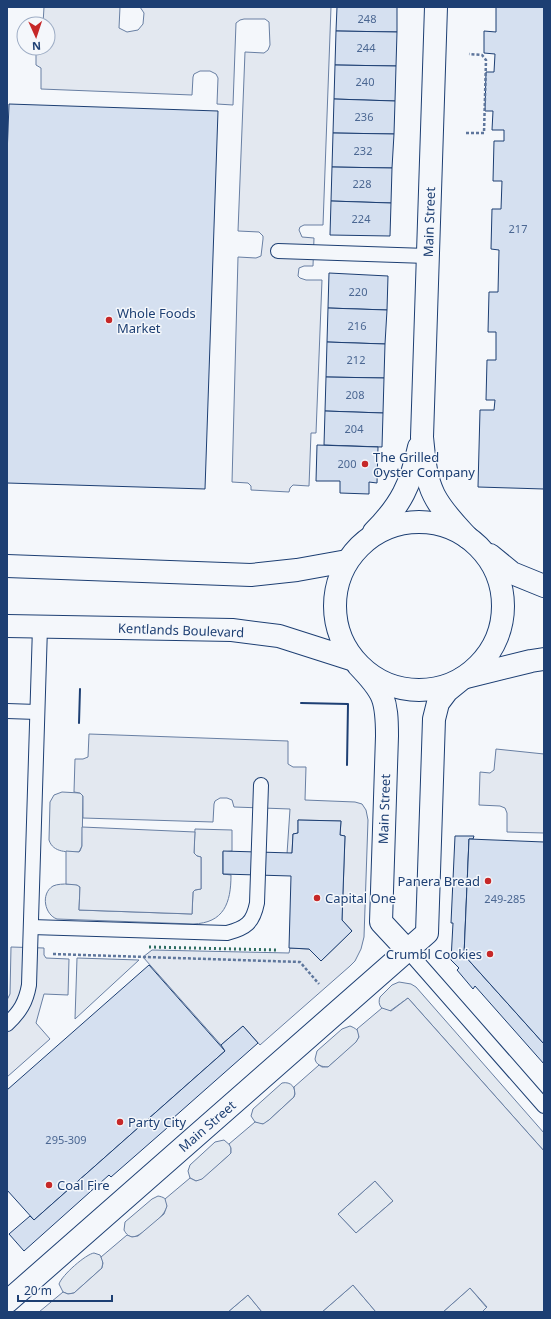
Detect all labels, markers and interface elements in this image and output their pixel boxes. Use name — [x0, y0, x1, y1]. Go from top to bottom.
house number: 248 — [358, 11, 376, 26]
north arrow — [16, 16, 56, 56]
text: N — [32, 39, 41, 54]
house number: 244 — [357, 40, 376, 55]
house number: 240 — [356, 74, 374, 89]
house number: 236 — [355, 109, 373, 124]
house number: 232 — [354, 143, 372, 158]
house number: 228 — [353, 176, 371, 191]
street label: Main Street — [419, 186, 439, 257]
house number: 224 — [352, 211, 371, 226]
house number: 217 — [509, 221, 527, 236]
house number: 220 — [349, 284, 367, 299]
place label: Whole Foods Market — [117, 304, 196, 337]
marker: Whole Foods Market — [104, 315, 114, 325]
house number: 216 — [348, 318, 366, 333]
house number: 212 — [347, 352, 365, 367]
house number: 208 — [346, 387, 364, 402]
house number: 204 — [345, 421, 364, 436]
place label: The Grilled Oyster Company — [373, 448, 475, 481]
house number: 200 — [338, 456, 356, 471]
marker: The Grilled Oyster Company — [360, 459, 370, 469]
street label: Kentlands Boulevard — [118, 619, 244, 641]
street label: Main Street — [374, 773, 394, 844]
place label: Panera Bread — [398, 872, 480, 890]
marker: Panera Bread — [483, 876, 493, 886]
place label: Capital One — [325, 889, 396, 907]
house number: 249-285 — [484, 891, 526, 906]
marker: Capital One — [312, 893, 322, 903]
place label: Crumbl Cookies — [386, 945, 482, 963]
marker: Crumbl Cookies — [485, 949, 495, 959]
street label: Main Street — [175, 1096, 240, 1156]
place label: Party City — [128, 1113, 186, 1131]
marker: Party City — [115, 1117, 125, 1127]
house number: 295-309 — [45, 1132, 87, 1147]
place label: Coal Fire — [57, 1176, 110, 1194]
marker: Coal Fire — [44, 1180, 54, 1190]
scale bar — [18, 1277, 112, 1303]
text: 20 m — [24, 1282, 52, 1299]

